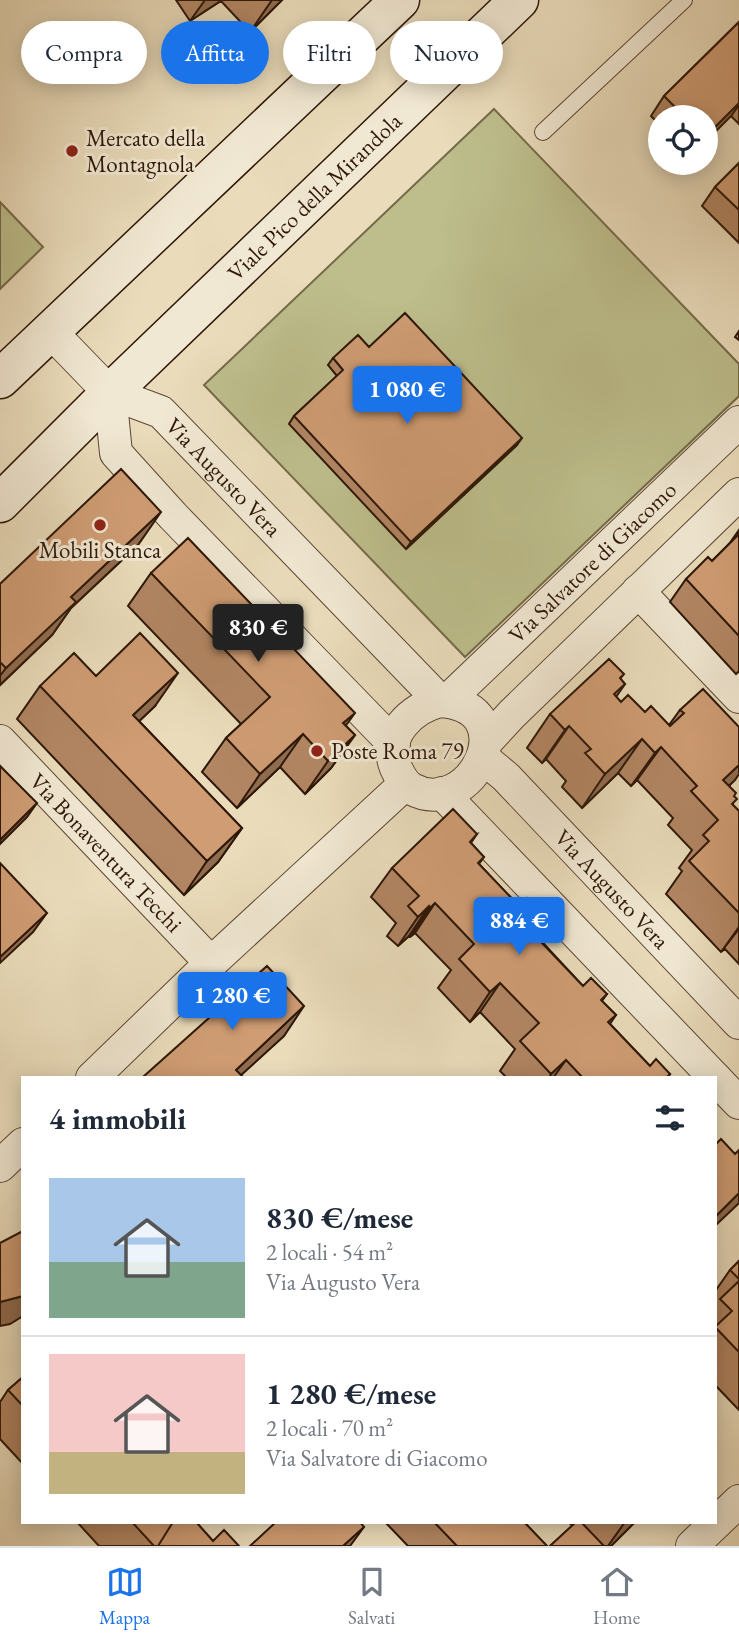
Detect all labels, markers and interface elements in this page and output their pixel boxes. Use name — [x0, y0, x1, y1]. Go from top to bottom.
chip: Compra — [21, 21, 147, 84]
chip: Affitta — [161, 21, 269, 84]
chip: Filtri — [283, 21, 376, 84]
chip: Nuovo — [390, 21, 503, 84]
street label: Viale Pico della Mirandola — [221, 105, 408, 287]
map controls — [648, 105, 718, 175]
button: locate — [648, 105, 718, 175]
place label: Mercato della Montagnola — [86, 123, 206, 179]
marker: Mercato della Montagnola — [64, 143, 80, 159]
pin: 1 080 € — [342, 366, 472, 426]
text: 1 080 € — [369, 374, 445, 404]
street label: Via Augusto Vera — [159, 411, 289, 543]
street label: Via Salvatore di Giacomo — [502, 475, 683, 650]
marker: Mobili Stanca — [92, 517, 108, 533]
place label: Mobili Stanca — [39, 535, 162, 565]
pin: 830 € — [209, 604, 307, 664]
text: 830 € — [229, 612, 287, 642]
place label: Poste Roma 79 — [331, 736, 464, 766]
marker: Poste Roma 79 — [309, 743, 325, 759]
street label: Via Bonaventura Tecchi — [23, 766, 189, 939]
street label: Via Augusto Vera — [548, 823, 677, 956]
pin: 884 € — [470, 898, 568, 957]
text: 884 € — [490, 905, 548, 935]
pin: 1 280 € — [167, 972, 297, 1032]
text: 1 280 € — [194, 980, 270, 1010]
text: 4 immobili — [49, 1099, 186, 1138]
icon: filters — [651, 1099, 689, 1137]
text: 830 €/mese — [266, 1198, 413, 1237]
icon: home — [105, 1206, 189, 1290]
text: 2 locali · 54 m² — [266, 1237, 393, 1267]
text: Via Augusto Vera — [266, 1267, 420, 1297]
text: 1 280 €/mese — [266, 1374, 436, 1413]
icon: home — [105, 1382, 189, 1466]
text: 2 locali · 70 m² — [266, 1413, 393, 1443]
text: Via Salvatore di Giacomo — [266, 1443, 488, 1473]
tab: Mappa — [99, 1563, 150, 1630]
tab: Salvati — [348, 1563, 395, 1630]
tab: Home — [593, 1563, 640, 1630]

